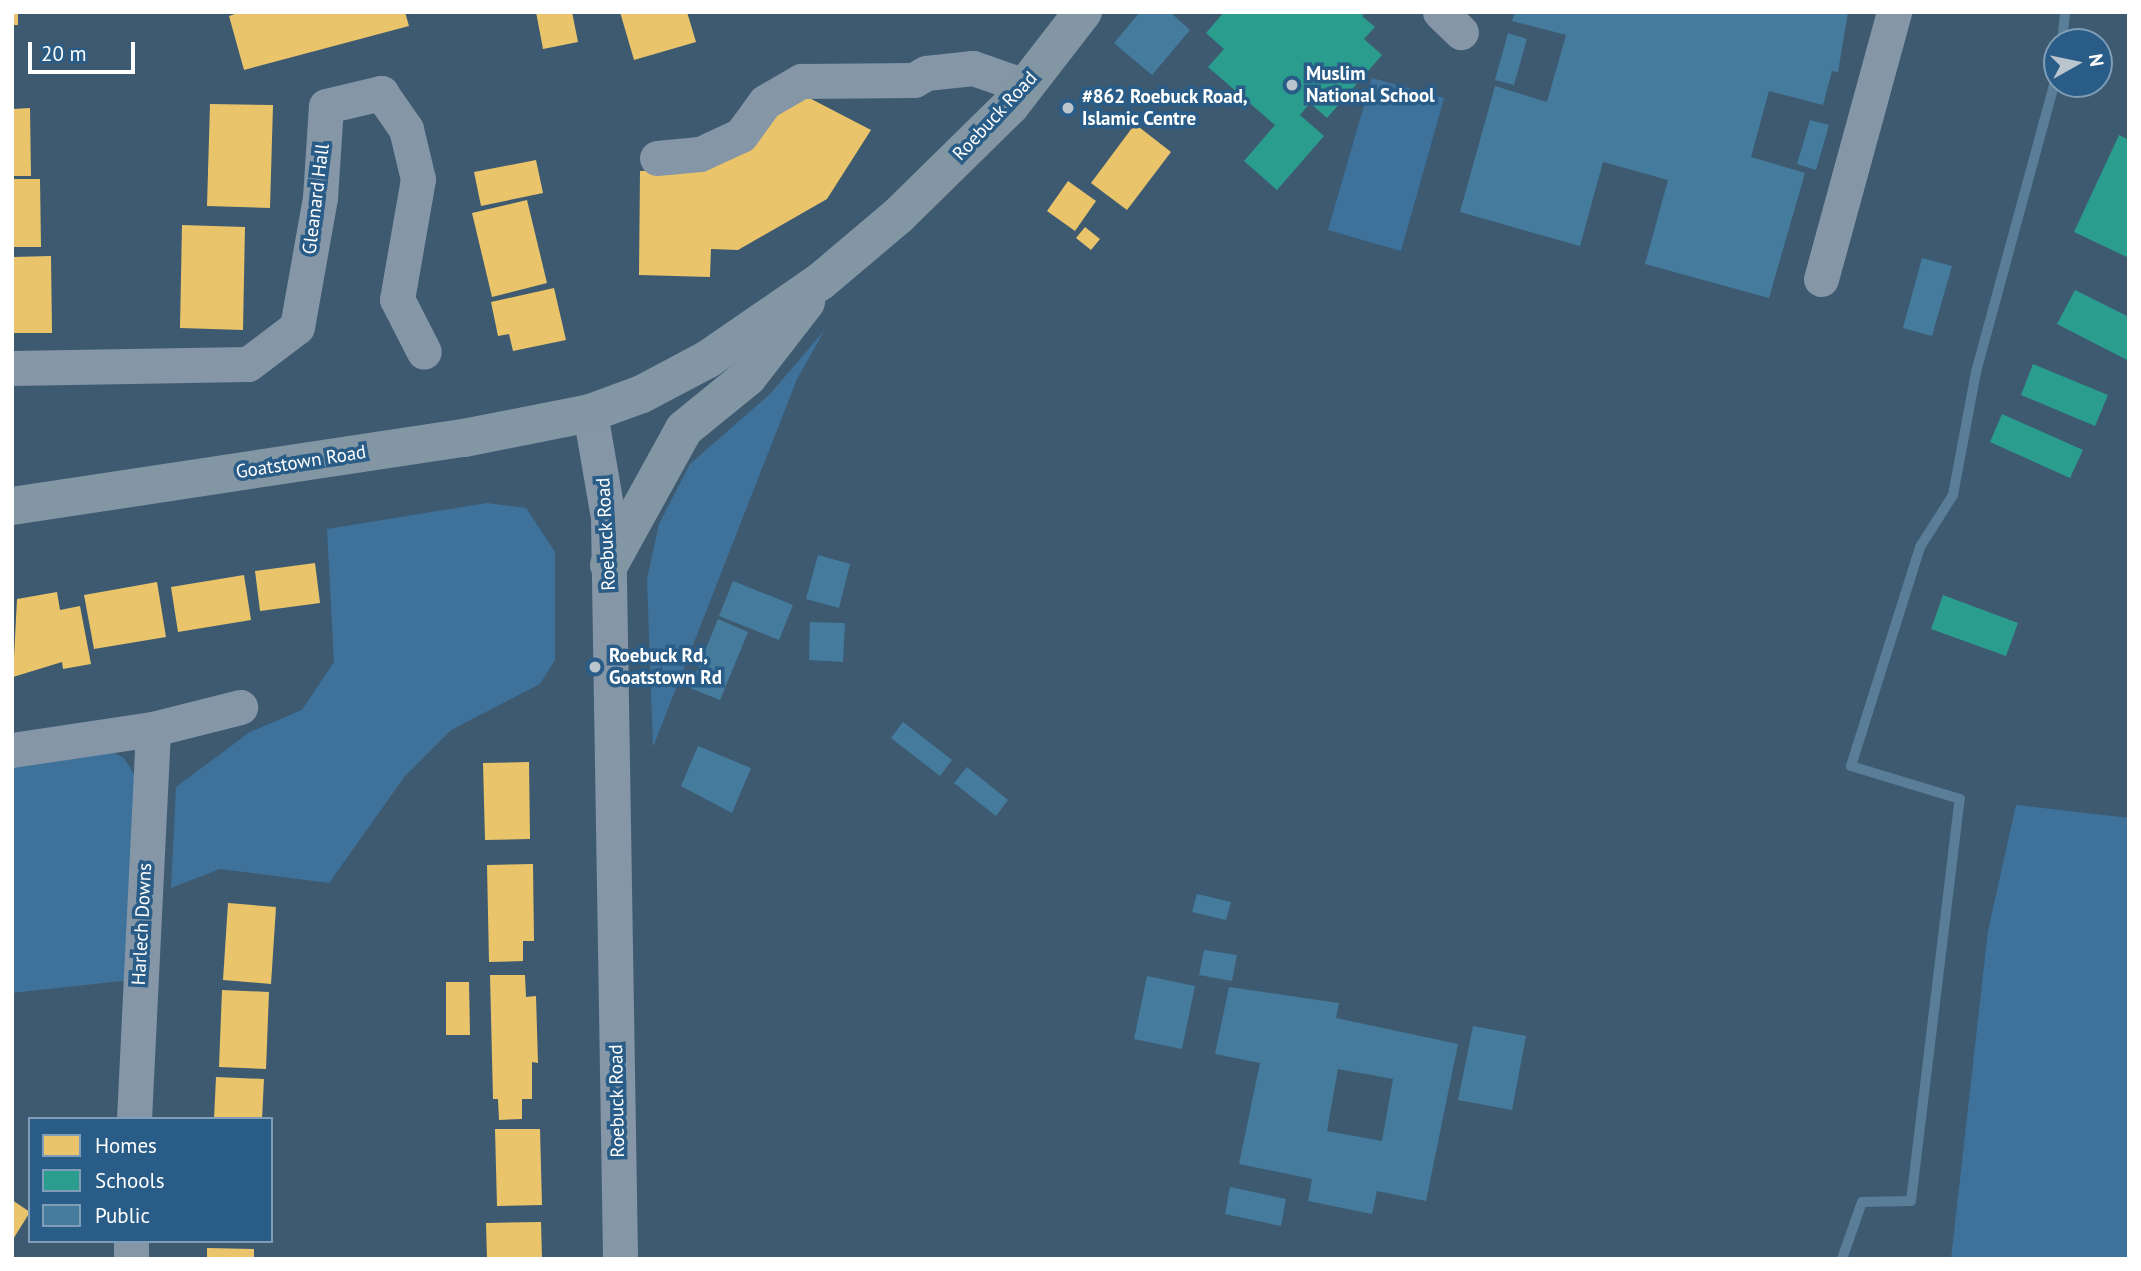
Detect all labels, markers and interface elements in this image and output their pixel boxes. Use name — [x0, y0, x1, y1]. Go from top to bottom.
scale bar — [32, 28, 138, 72]
north arrow — [2043, 28, 2113, 98]
text: 20 m — [41, 40, 87, 67]
text: N — [2084, 52, 2110, 68]
place label: Muslim National School — [1306, 63, 1435, 107]
street label: Roebuck Road — [948, 67, 1042, 165]
marker: Muslim National School — [1284, 77, 1300, 93]
place label: #862 Roebuck Road, Islamic Centre — [1082, 86, 1248, 130]
marker: #862 Roebuck Road, Islamic Centre — [1060, 100, 1076, 116]
street label: Gleanard Hall — [298, 142, 334, 256]
street label: Goatstown Road — [234, 440, 368, 484]
street label: Roebuck Road — [592, 477, 620, 591]
place label: Roebuck Rd, Goatstown Rd — [609, 645, 722, 689]
marker: Roebuck Rd, Goatstown Rd — [587, 659, 603, 675]
street label: Harlech Downs — [127, 862, 157, 986]
street label: Roebuck Road — [605, 1044, 629, 1158]
legend — [28, 1117, 273, 1243]
text: Homes — [95, 1132, 157, 1159]
text: Schools — [95, 1167, 165, 1194]
text: Public — [95, 1202, 150, 1229]

